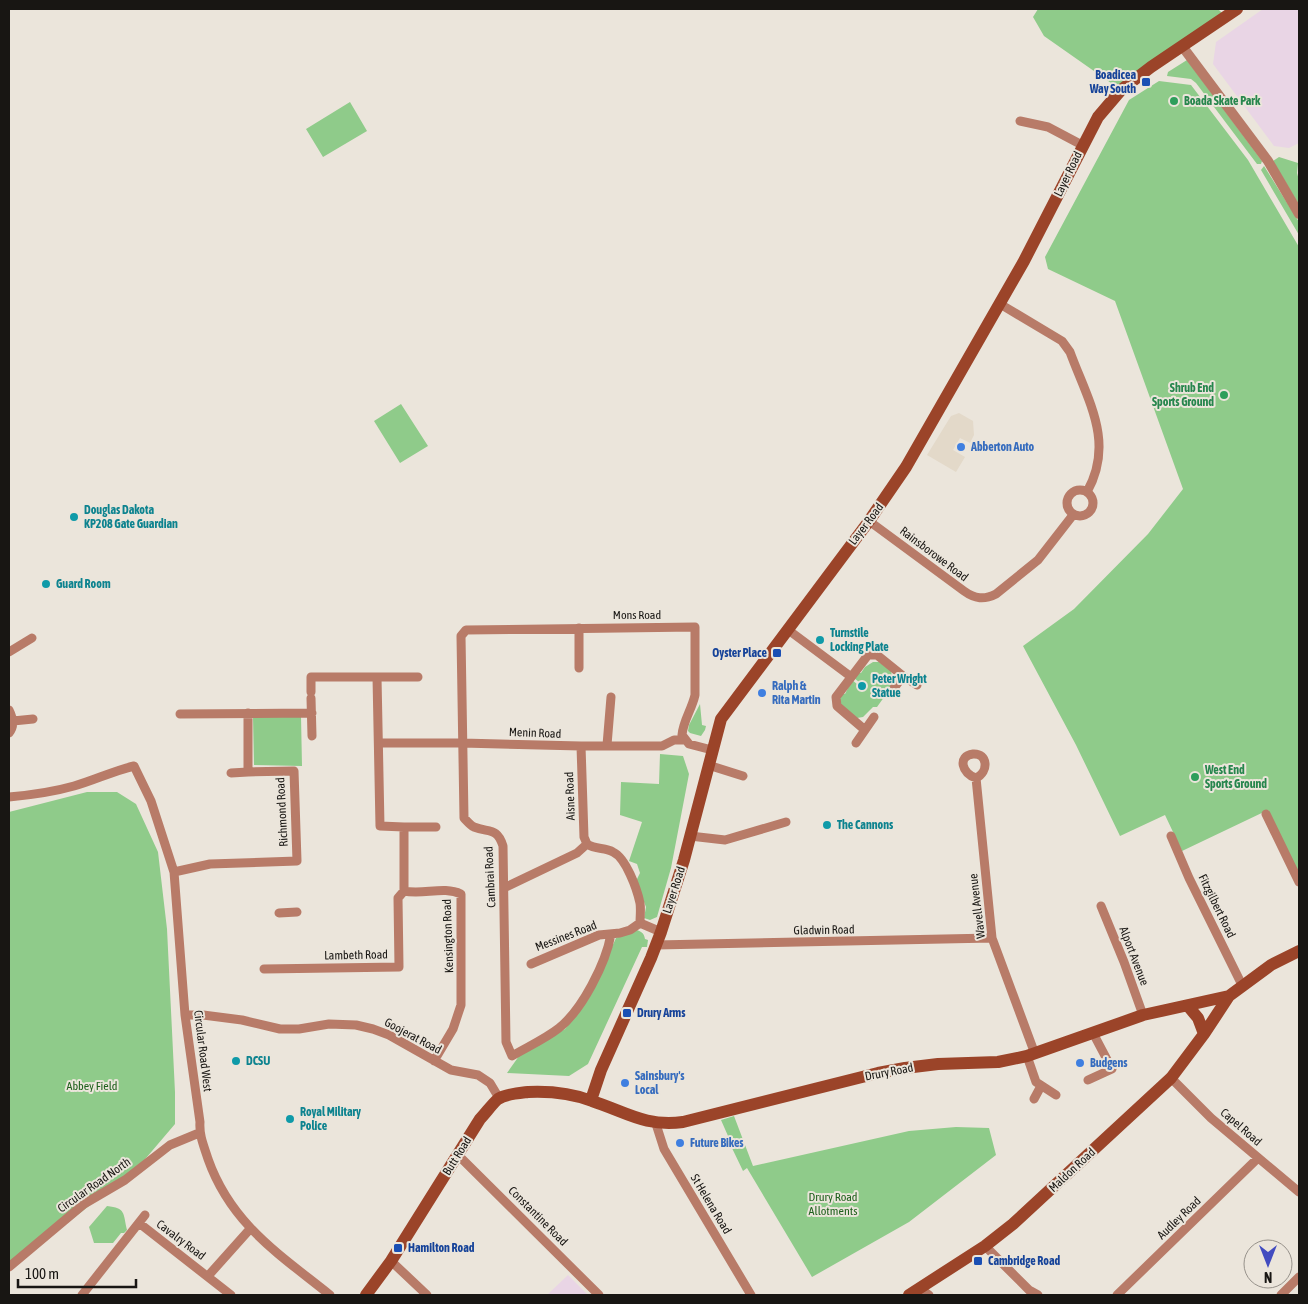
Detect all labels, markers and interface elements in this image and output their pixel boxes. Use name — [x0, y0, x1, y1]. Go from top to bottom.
place label: Boadicea Way South — [1089, 68, 1136, 96]
marker: Boadicea Way South — [1140, 76, 1152, 88]
place label: Boada Skate Park — [1184, 94, 1261, 108]
marker: Boada Skate Park — [1168, 95, 1180, 107]
street label: Layer Road — [1051, 149, 1085, 199]
place label: Shrub End Sports Ground — [1152, 381, 1214, 409]
marker: Shrub End Sports Ground — [1218, 389, 1230, 401]
place label: Abberton Auto — [970, 440, 1035, 454]
marker: Abberton Auto — [955, 441, 967, 453]
street label: Layer Road — [846, 500, 886, 548]
place label: Douglas Dakota KP208 Gate Guardian — [84, 503, 178, 531]
marker: Douglas Dakota KP208 Gate Guardian — [68, 511, 80, 523]
street label: Rainsborowe Road — [897, 524, 971, 584]
place label: Guard Room — [56, 577, 111, 591]
marker: Guard Room — [40, 578, 52, 590]
street label: Mons Road — [613, 608, 661, 622]
place label: Turnstile Locking Plate — [830, 626, 889, 654]
marker: Turnstile Locking Plate — [814, 634, 826, 646]
place label: Oyster Place — [712, 646, 768, 660]
marker: Oyster Place — [771, 647, 783, 659]
place label: Peter Wright Statue — [872, 672, 927, 700]
place label: Ralph & Rita Martin — [772, 679, 821, 707]
marker: Peter Wright Statue — [856, 680, 868, 692]
marker: Ralph & Rita Martin — [756, 687, 768, 699]
street label: Menin Road — [509, 725, 561, 741]
place label: West End Sports Ground — [1204, 763, 1267, 791]
street label: Aisne Road — [562, 771, 578, 821]
marker: West End Sports Ground — [1189, 771, 1201, 783]
street label: Richmond Road — [273, 777, 291, 847]
place label: The Cannons — [837, 818, 894, 832]
marker: The Cannons — [821, 819, 833, 831]
street label: Cambrai Road — [481, 846, 499, 908]
street label: Layer Road — [660, 865, 688, 915]
street label: Fitzgilbert Road — [1196, 872, 1238, 940]
street label: Wavell Avenue — [966, 873, 988, 939]
street label: Kensington Road — [440, 899, 456, 973]
street label: Messines Road — [533, 918, 599, 954]
street label: Gladwin Road — [793, 922, 855, 938]
street label: Alport Avenue — [1116, 924, 1152, 988]
street label: Lambeth Road — [324, 947, 388, 963]
place label: Drury Arms — [637, 1006, 686, 1020]
marker: Drury Arms — [621, 1007, 633, 1019]
street label: Circular Road West — [191, 1009, 215, 1093]
street label: Goojerat Road — [382, 1015, 444, 1057]
place label: DCSU — [246, 1054, 270, 1068]
marker: DCSU — [230, 1055, 242, 1067]
place label: Budgens — [1090, 1056, 1128, 1070]
marker: Budgens — [1074, 1057, 1086, 1069]
street label: Drury Road — [864, 1060, 914, 1084]
place label: Sainsbury's Local — [635, 1069, 685, 1097]
marker: Sainsbury's Local — [619, 1077, 631, 1089]
park label: Abbey Field — [67, 1079, 117, 1093]
place label: Royal Military Police — [300, 1105, 361, 1133]
street label: Capel Road — [1218, 1105, 1264, 1149]
marker: Royal Military Police — [284, 1113, 296, 1125]
street label: Butt Road — [440, 1134, 474, 1178]
place label: Future Bikes — [690, 1136, 744, 1150]
marker: Future Bikes — [674, 1137, 686, 1149]
street label: Maldon Road — [1046, 1145, 1098, 1195]
street label: Circular Road North — [55, 1155, 133, 1215]
street label: St Helena Road — [688, 1172, 734, 1236]
street label: Constantine Road — [505, 1183, 571, 1249]
park label: Drury Road Allotments — [808, 1190, 858, 1218]
street label: Audley Road — [1154, 1194, 1204, 1242]
street label: Cavalry Road — [154, 1217, 208, 1263]
north arrow — [1243, 1239, 1293, 1289]
place label: Hamilton Road — [408, 1241, 475, 1255]
marker: Hamilton Road — [392, 1242, 404, 1254]
place label: Cambridge Road — [988, 1254, 1061, 1268]
marker: Cambridge Road — [972, 1255, 984, 1267]
scale bar — [18, 1256, 135, 1288]
text: 100 m — [25, 1265, 59, 1282]
text: N — [1264, 1269, 1272, 1285]

